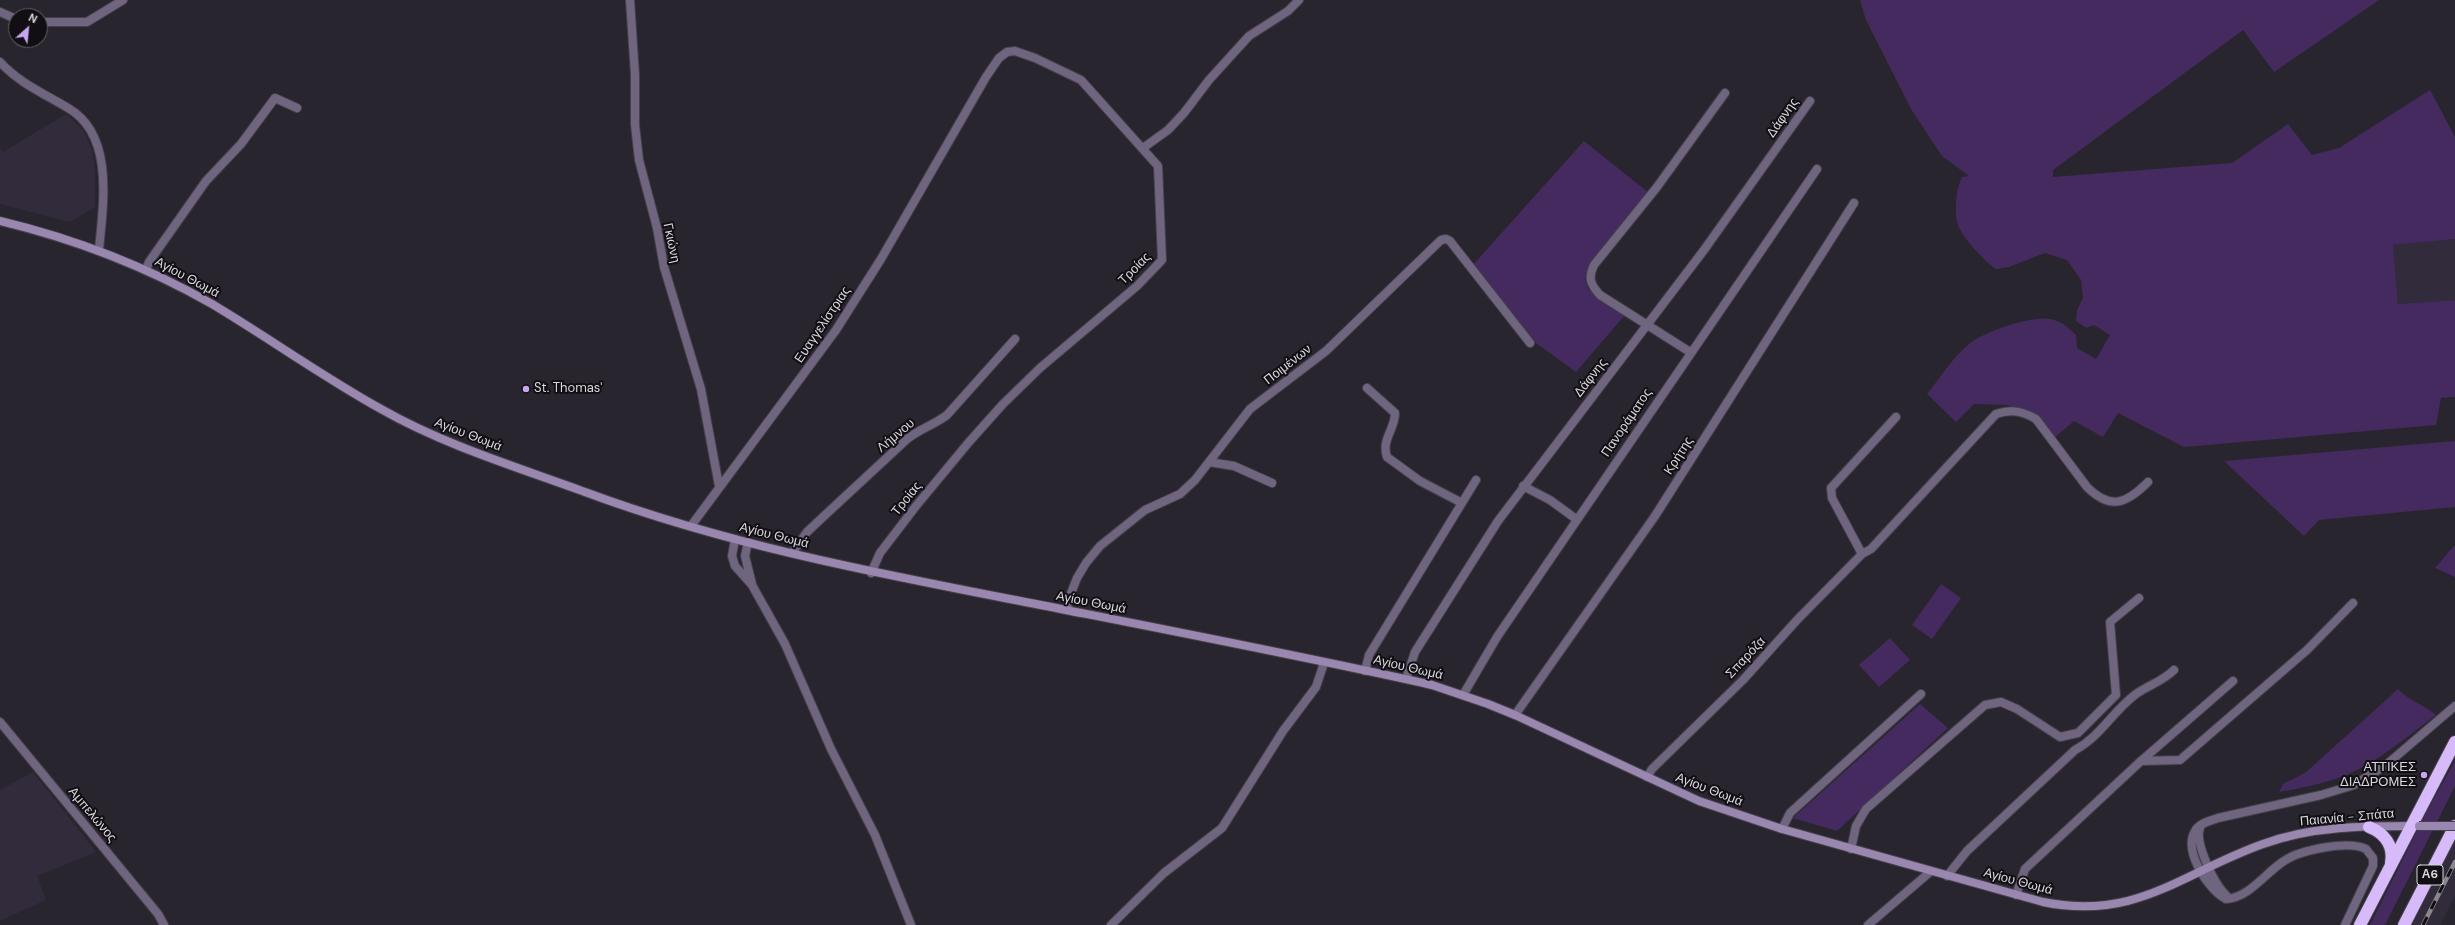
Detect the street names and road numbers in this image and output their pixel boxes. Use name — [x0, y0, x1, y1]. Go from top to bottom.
street label: Δάφνης — [1764, 95, 1802, 141]
street label: Γκιώνη — [659, 222, 683, 264]
street label: Τροίας — [1116, 250, 1154, 288]
street label: Αγίου Θωμά — [152, 254, 222, 302]
street label: Ευαγγελίστριας — [792, 284, 854, 366]
street label: Ποιμένων — [1261, 342, 1315, 388]
street label: Δάφνης — [1571, 356, 1611, 400]
street label: Πανοράματος — [1598, 386, 1656, 460]
street label: Αγίου Θωμά — [432, 415, 504, 455]
street label: Λήμνου — [874, 416, 918, 456]
street label: Κρήτης — [1661, 434, 1697, 478]
street label: Τροίας — [889, 479, 925, 519]
street label: Αγίου Θωμά — [738, 520, 810, 552]
street label: Αγίου Θωμά — [1055, 589, 1127, 617]
street label: Σπαρόζα — [1723, 634, 1769, 682]
street label: Αγίου Θωμά — [1372, 652, 1444, 684]
street label: Αγίου Θωμά — [1673, 770, 1745, 810]
street label: Αμπελώνος — [65, 784, 119, 846]
street label: Παιανία - Σπάτα — [2299, 806, 2395, 830]
street label: Αγίου Θωμά — [1982, 865, 2054, 899]
road number: Α6 — [2417, 865, 2443, 885]

